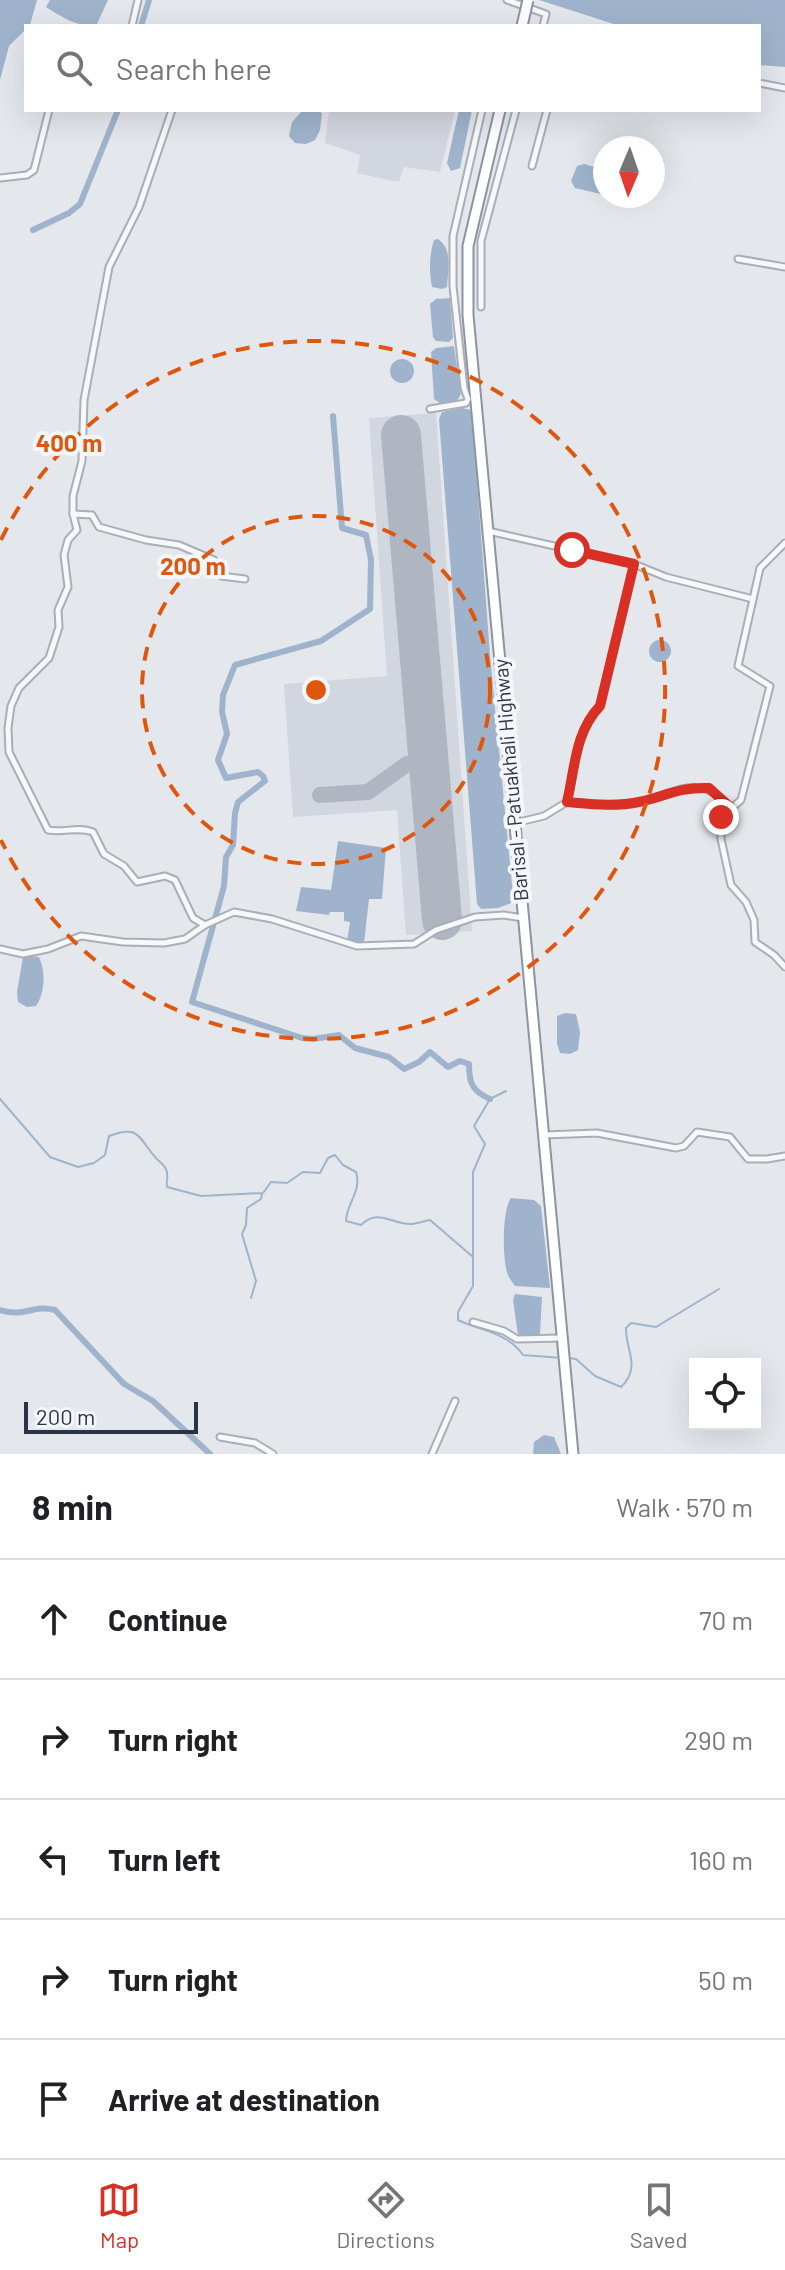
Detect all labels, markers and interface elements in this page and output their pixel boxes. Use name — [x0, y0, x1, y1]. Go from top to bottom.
search box — [24, 24, 761, 112]
icon: search — [52, 46, 96, 90]
text: Search here — [116, 50, 272, 86]
north arrow — [593, 136, 665, 208]
text: 400 m — [36, 428, 102, 457]
route start — [554, 532, 590, 568]
text: 200 m — [160, 551, 226, 580]
street label: Barisal - Patuakhali Highway — [487, 658, 533, 902]
centre of rings — [302, 676, 330, 704]
route end — [703, 799, 739, 835]
map controls — [689, 1358, 761, 1430]
button: locate — [689, 1358, 761, 1430]
scale bar — [24, 1398, 198, 1434]
text: 200 m — [36, 1403, 95, 1429]
text: 8 min — [32, 1486, 113, 1527]
text: Walk · 570 m — [616, 1491, 753, 1522]
icon: ahead — [32, 1597, 76, 1641]
text: Continue — [108, 1601, 228, 1637]
text: 70 m — [699, 1604, 753, 1635]
icon: right — [32, 1717, 76, 1761]
text: Turn right — [108, 1721, 238, 1757]
text: 290 m — [684, 1724, 753, 1755]
icon: left — [32, 1837, 76, 1881]
text: Turn left — [108, 1841, 221, 1877]
text: 160 m — [689, 1844, 753, 1875]
icon: right — [32, 1957, 76, 2001]
text: Turn right — [108, 1961, 238, 1997]
text: 50 m — [698, 1964, 753, 1995]
icon: arrive — [32, 2077, 76, 2121]
text: Arrive at destination — [108, 2081, 380, 2117]
tab: Map — [97, 2178, 141, 2252]
tab: Directions — [336, 2178, 435, 2252]
tab: Saved — [630, 2178, 687, 2252]

